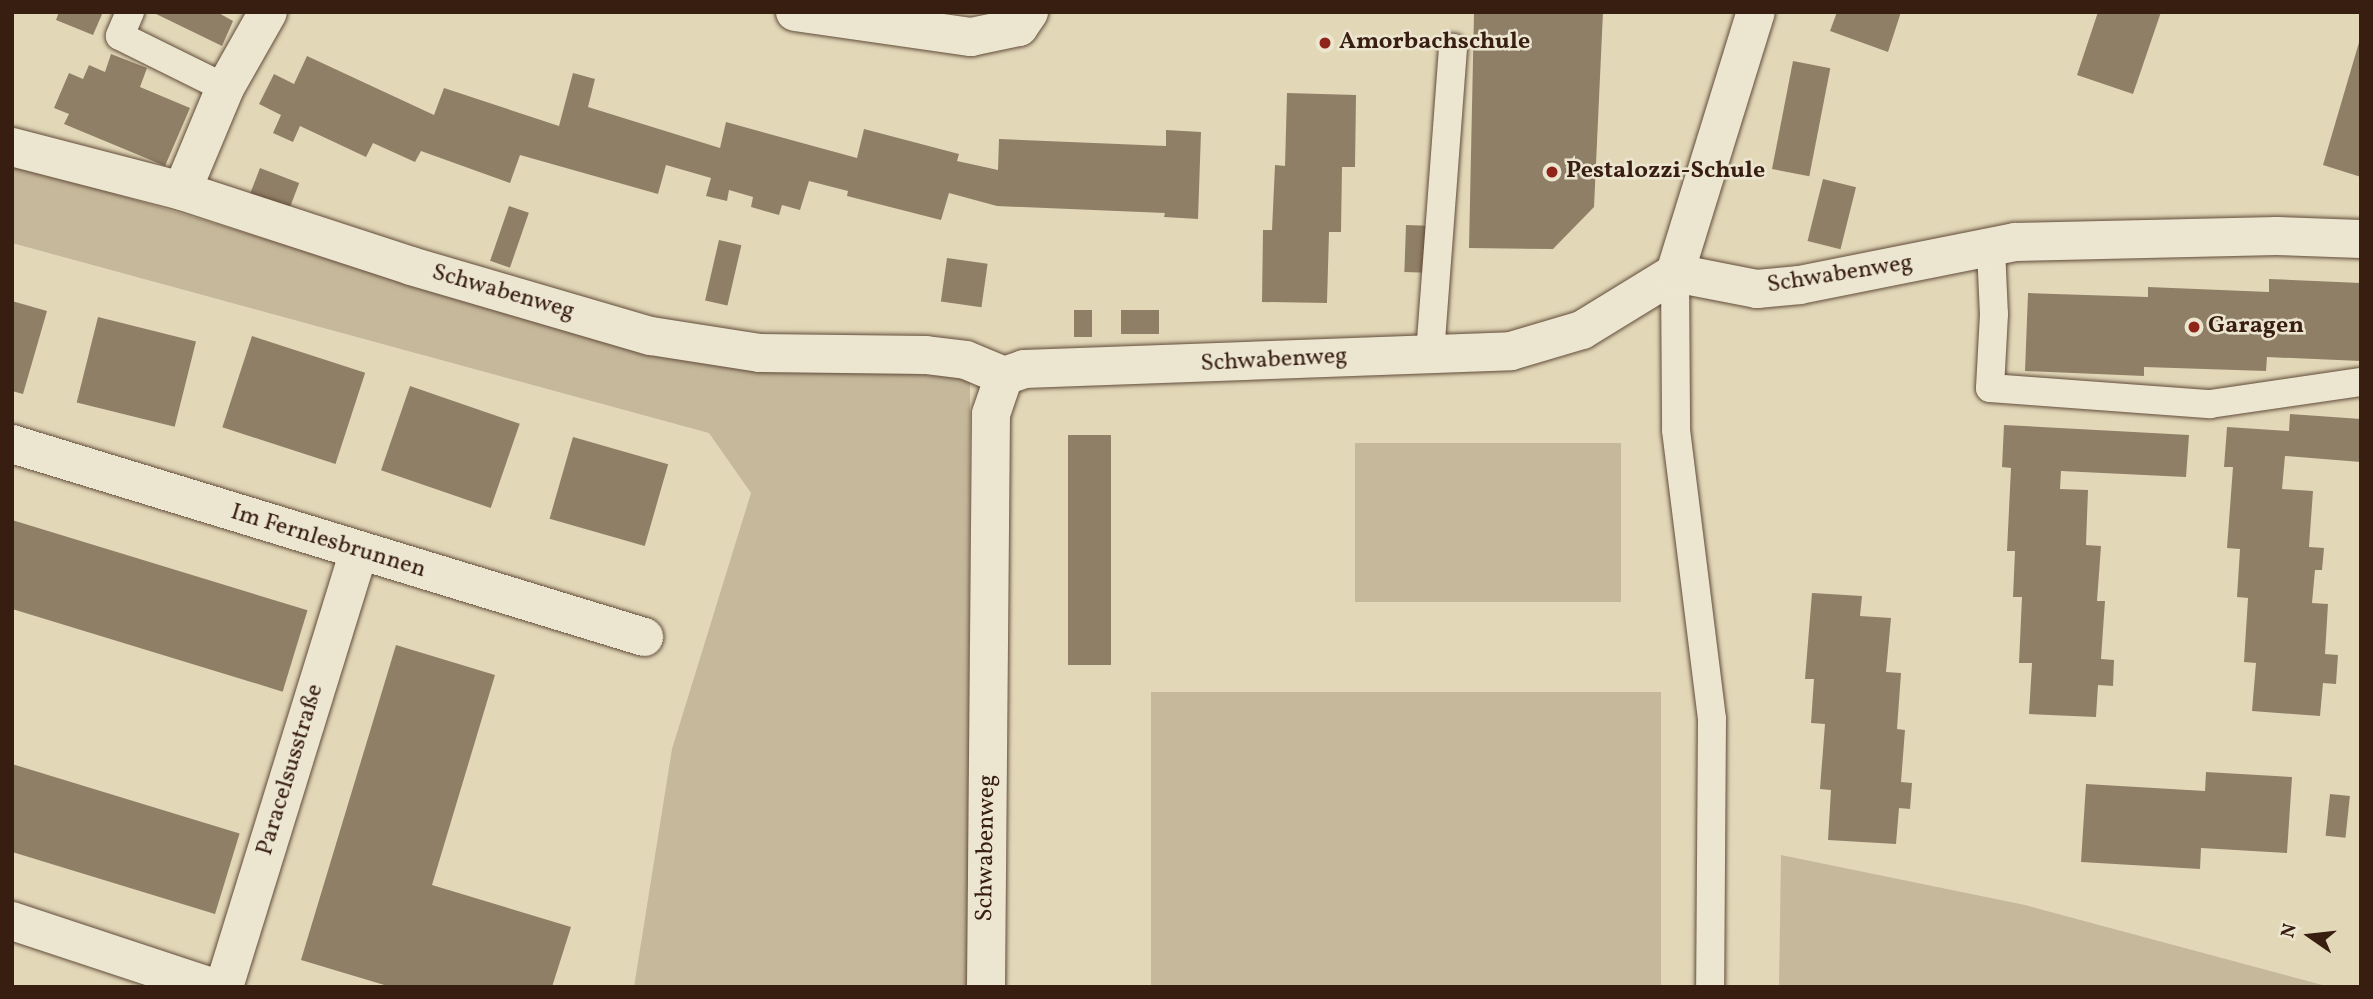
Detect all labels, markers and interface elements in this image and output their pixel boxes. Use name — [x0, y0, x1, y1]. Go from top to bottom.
place label: Amorbachschule — [1339, 29, 1530, 57]
marker: Amorbachschule — [1317, 35, 1333, 51]
place label: Pestalozzi-Schule — [1566, 158, 1765, 186]
marker: Pestalozzi-Schule — [1544, 164, 1560, 180]
street label: Schwabenweg — [1765, 249, 1915, 301]
street label: Schwabenweg — [428, 259, 578, 327]
place label: Garagen — [2208, 313, 2304, 341]
marker: Garagen — [2186, 319, 2202, 335]
street label: Schwabenweg — [1200, 343, 1348, 379]
street label: Im Fernlesbrunnen — [227, 499, 429, 585]
street label: Paracelsusstraße — [251, 681, 331, 859]
street label: Schwabenweg — [971, 774, 1003, 922]
north arrow — [2275, 901, 2345, 971]
text: N — [2275, 921, 2304, 941]

